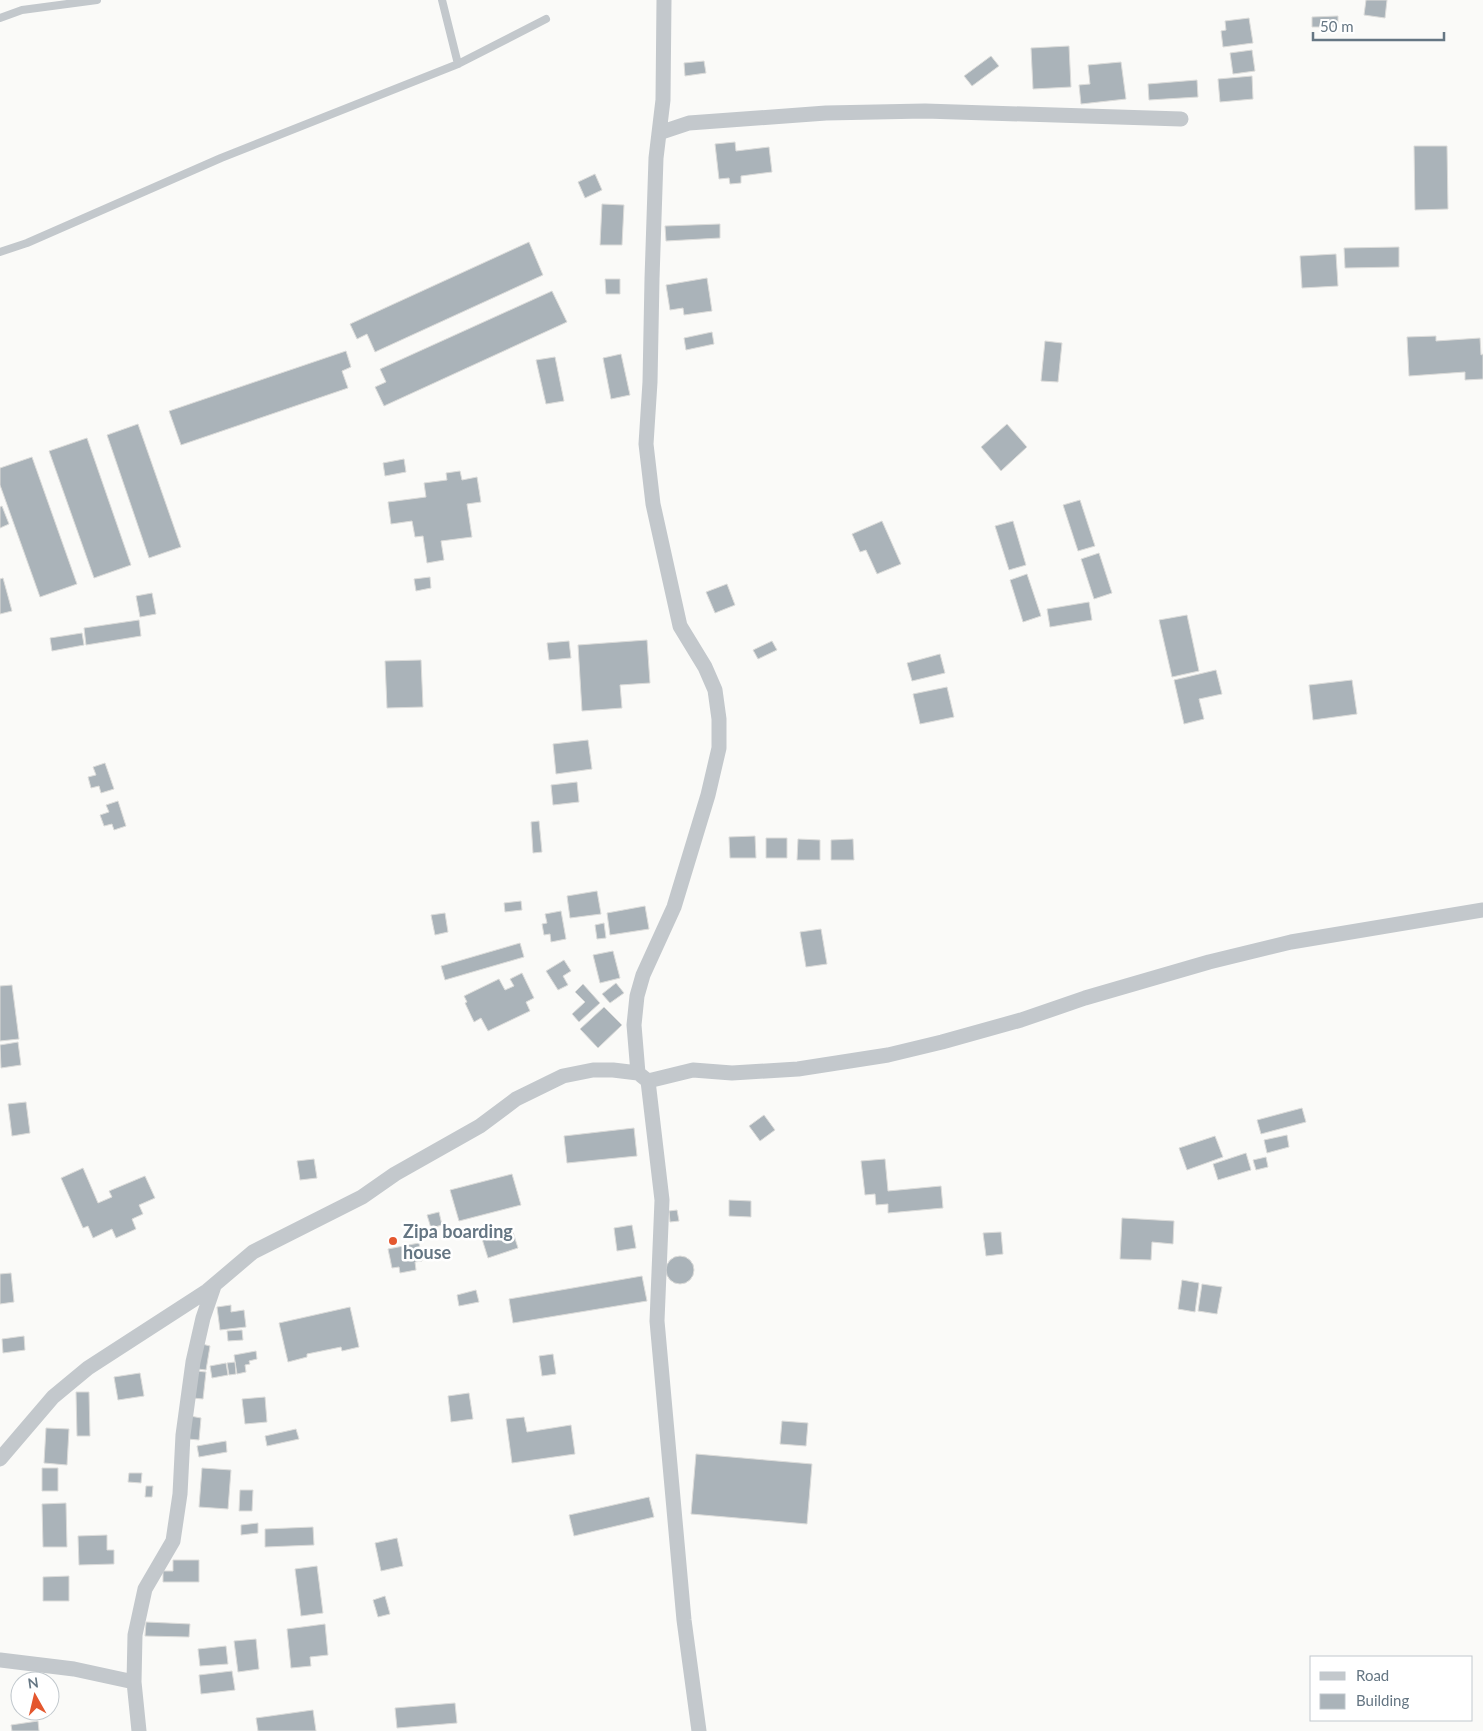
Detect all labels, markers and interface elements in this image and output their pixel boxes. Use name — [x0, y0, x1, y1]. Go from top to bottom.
scale bar — [1313, 10, 1444, 42]
text: 50 m — [1320, 17, 1354, 35]
place label: Zipa boarding house — [403, 1220, 513, 1263]
marker: Zipa boarding house — [387, 1235, 399, 1247]
legend — [1310, 1656, 1473, 1721]
text: Road — [1356, 1666, 1389, 1684]
north arrow — [10, 1671, 60, 1721]
text: N — [27, 1673, 40, 1692]
text: Building — [1356, 1691, 1409, 1709]

